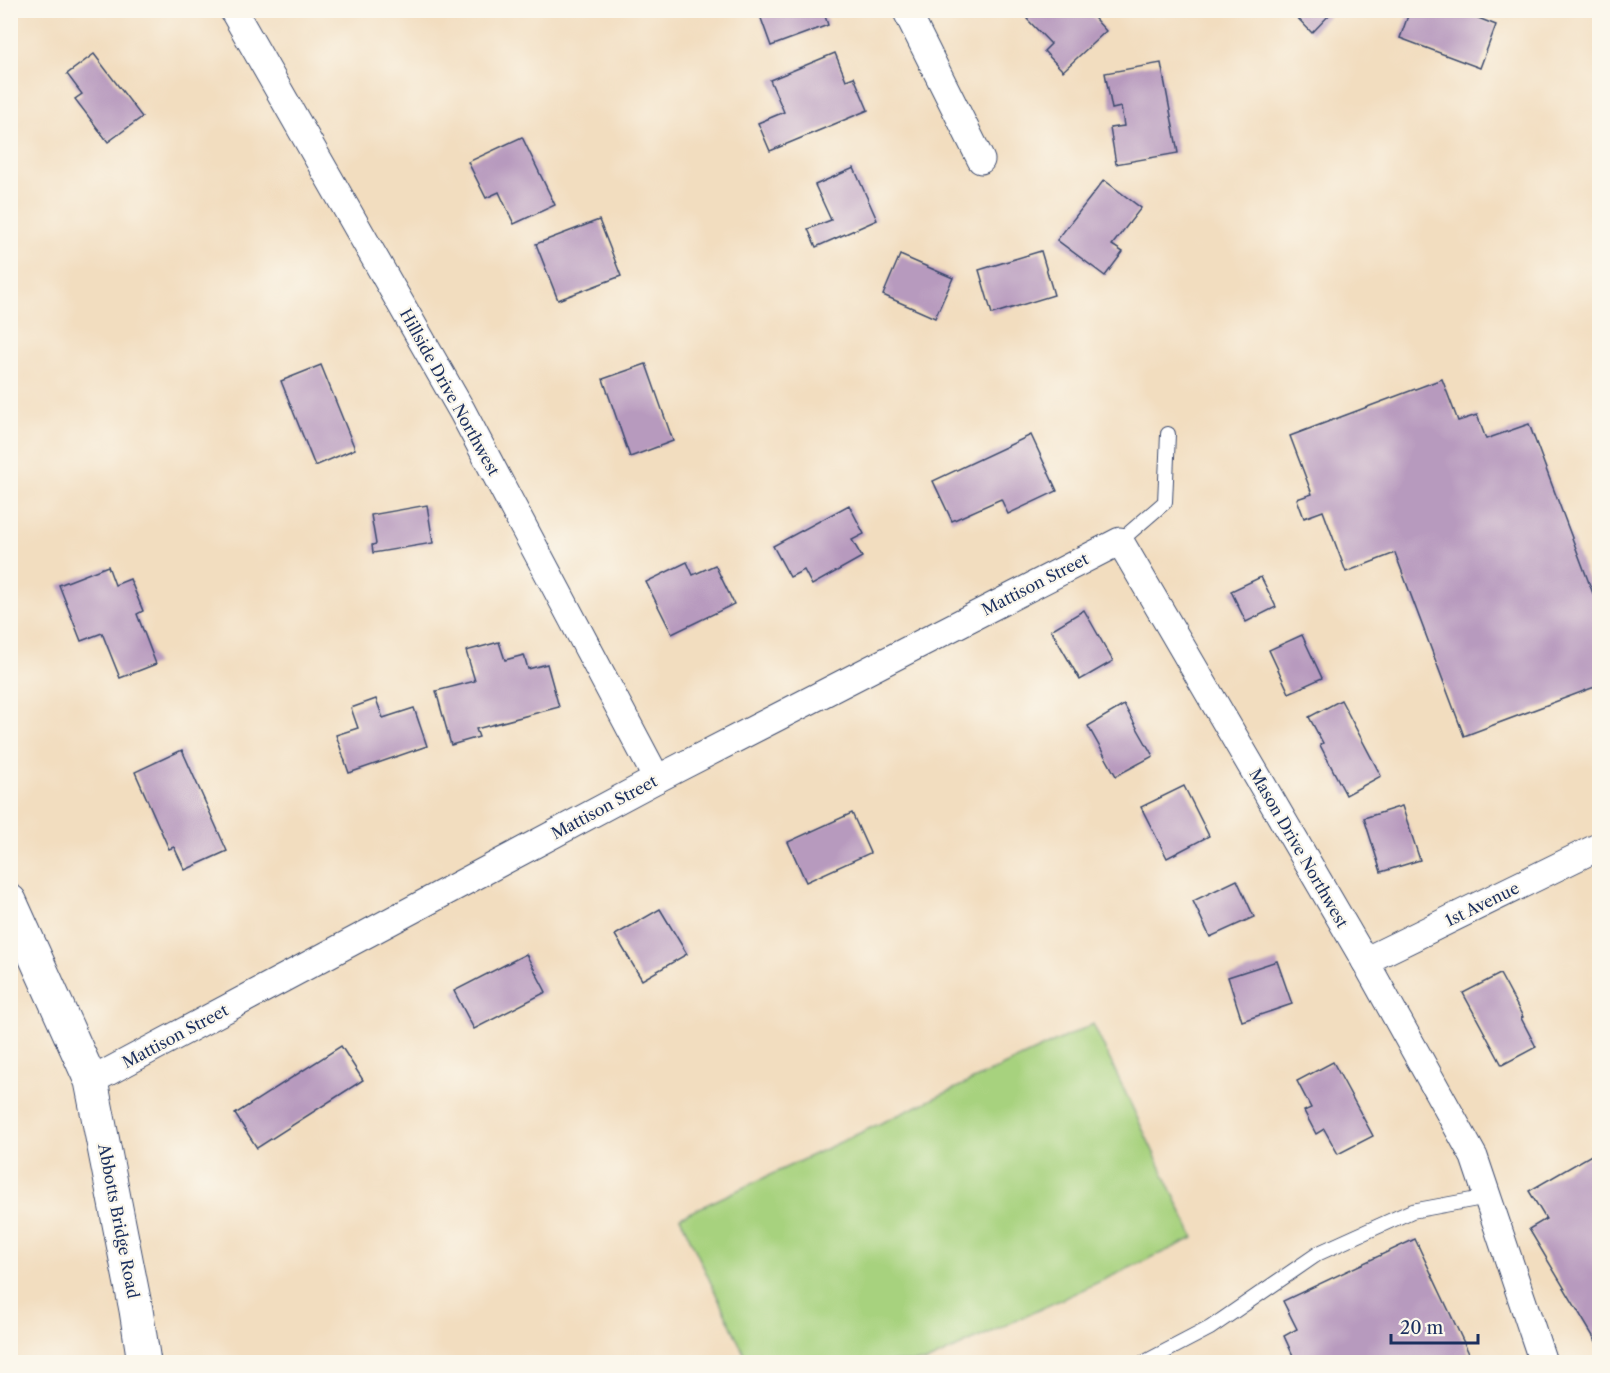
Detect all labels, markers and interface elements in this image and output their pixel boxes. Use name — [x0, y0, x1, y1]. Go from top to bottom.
street label: Hillside Drive Northwest — [396, 305, 504, 479]
street label: Mattison Street — [978, 548, 1092, 619]
street label: Mason Drive Northwest — [1245, 765, 1353, 931]
street label: Mattison Street — [548, 771, 661, 843]
street label: 1st Avenue — [1442, 878, 1522, 930]
street label: Mattison Street — [119, 1000, 232, 1072]
street label: Abbotts Bridge Road — [94, 1141, 144, 1300]
scale bar — [1391, 1307, 1478, 1345]
text: 20 m — [1400, 1317, 1444, 1339]

